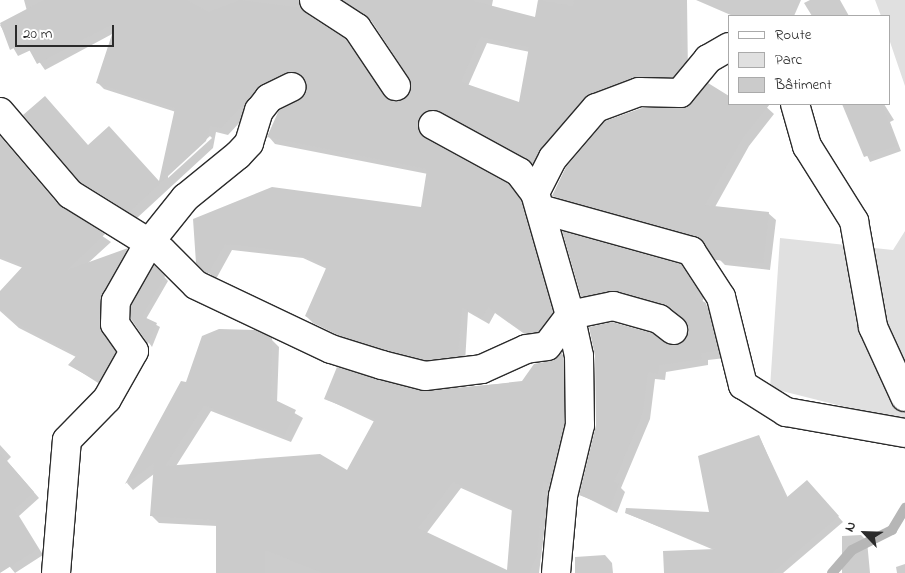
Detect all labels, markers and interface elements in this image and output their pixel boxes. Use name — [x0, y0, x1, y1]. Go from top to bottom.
scale bar — [18, 15, 116, 47]
legend — [728, 15, 890, 105]
text: 20 m — [23, 23, 52, 45]
text: Route — [775, 24, 811, 46]
text: Parc — [775, 49, 802, 71]
text: Bâtiment — [775, 74, 832, 96]
north arrow — [840, 508, 890, 558]
text: N — [839, 518, 862, 535]

